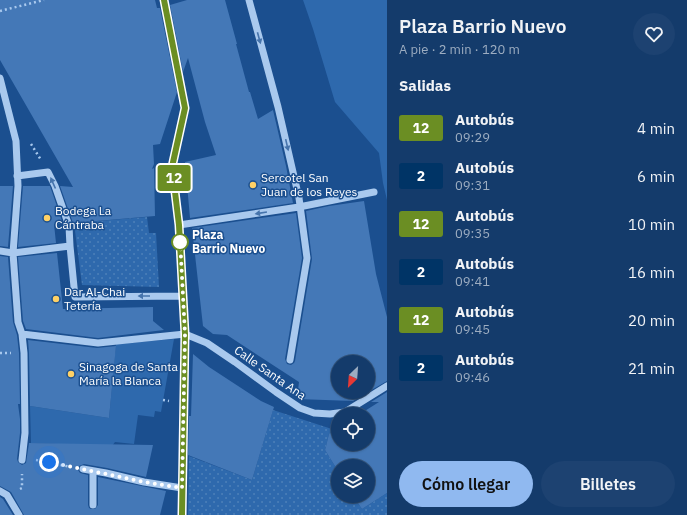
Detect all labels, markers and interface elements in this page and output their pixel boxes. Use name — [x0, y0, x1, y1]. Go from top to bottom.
button: heart — [633, 13, 675, 55]
text: Plaza Barrio Nuevo — [399, 14, 566, 38]
one-way arrow — [256, 32, 262, 44]
text: A pie · 2 min · 120 m — [399, 41, 520, 58]
text: Salidas — [399, 76, 451, 95]
text: Autobús — [455, 110, 514, 129]
text: 12 — [413, 119, 429, 137]
text: 4 min — [637, 119, 675, 138]
text: 09:29 — [455, 129, 490, 146]
one-way arrow — [284, 139, 290, 152]
text: Autobús — [455, 158, 514, 177]
line badge: 12 — [156, 165, 192, 191]
text: 2 — [417, 167, 425, 185]
text: 6 min — [637, 167, 675, 186]
text: 12 — [166, 169, 182, 187]
place label: Sercotel San Juan de los Reyes — [261, 170, 358, 199]
one-way arrow — [50, 177, 56, 189]
text: 09:31 — [455, 177, 490, 194]
marker: Sercotel San Juan de los Reyes — [248, 180, 258, 190]
place label: Bodega La Cántraba — [55, 203, 112, 232]
text: Autobús — [455, 206, 514, 225]
one-way arrow — [255, 210, 267, 216]
marker: Bodega La Cántraba — [42, 213, 52, 223]
text: 12 — [413, 215, 429, 233]
text: 10 min — [628, 215, 675, 234]
text: 09:35 — [455, 225, 490, 242]
place label: Plaza Barrio Nuevo — [192, 227, 265, 256]
marker: Plaza Barrio Nuevo — [171, 233, 189, 251]
text: Autobús — [455, 254, 514, 273]
text: 2 — [417, 263, 425, 281]
text: 16 min — [628, 263, 675, 282]
text: 09:41 — [455, 273, 490, 290]
place label: Dar Al-Chai Tetería — [64, 284, 125, 313]
one-way arrow — [137, 293, 150, 299]
marker: Dar Al-Chai Tetería — [51, 294, 61, 304]
text: Autobús — [455, 302, 514, 321]
text: 12 — [413, 311, 429, 329]
text: 20 min — [628, 311, 675, 330]
text: 09:45 — [455, 321, 490, 338]
street label: Calle Santa Ana — [231, 342, 310, 403]
text: Autobús — [455, 350, 514, 369]
north arrow — [331, 355, 375, 399]
map controls — [331, 355, 375, 503]
place label: Sinagoga de Santa María la Blanca — [79, 359, 179, 388]
text: 2 — [417, 359, 425, 377]
text: 21 min — [628, 359, 675, 378]
marker: Sinagoga de Santa María la Blanca — [66, 369, 76, 379]
text: 09:46 — [455, 369, 490, 386]
button: locate — [331, 407, 375, 451]
your location — [39, 452, 59, 472]
button: layers — [331, 459, 375, 503]
button: Cómo llegar — [399, 461, 533, 507]
button: Billetes — [541, 461, 675, 507]

